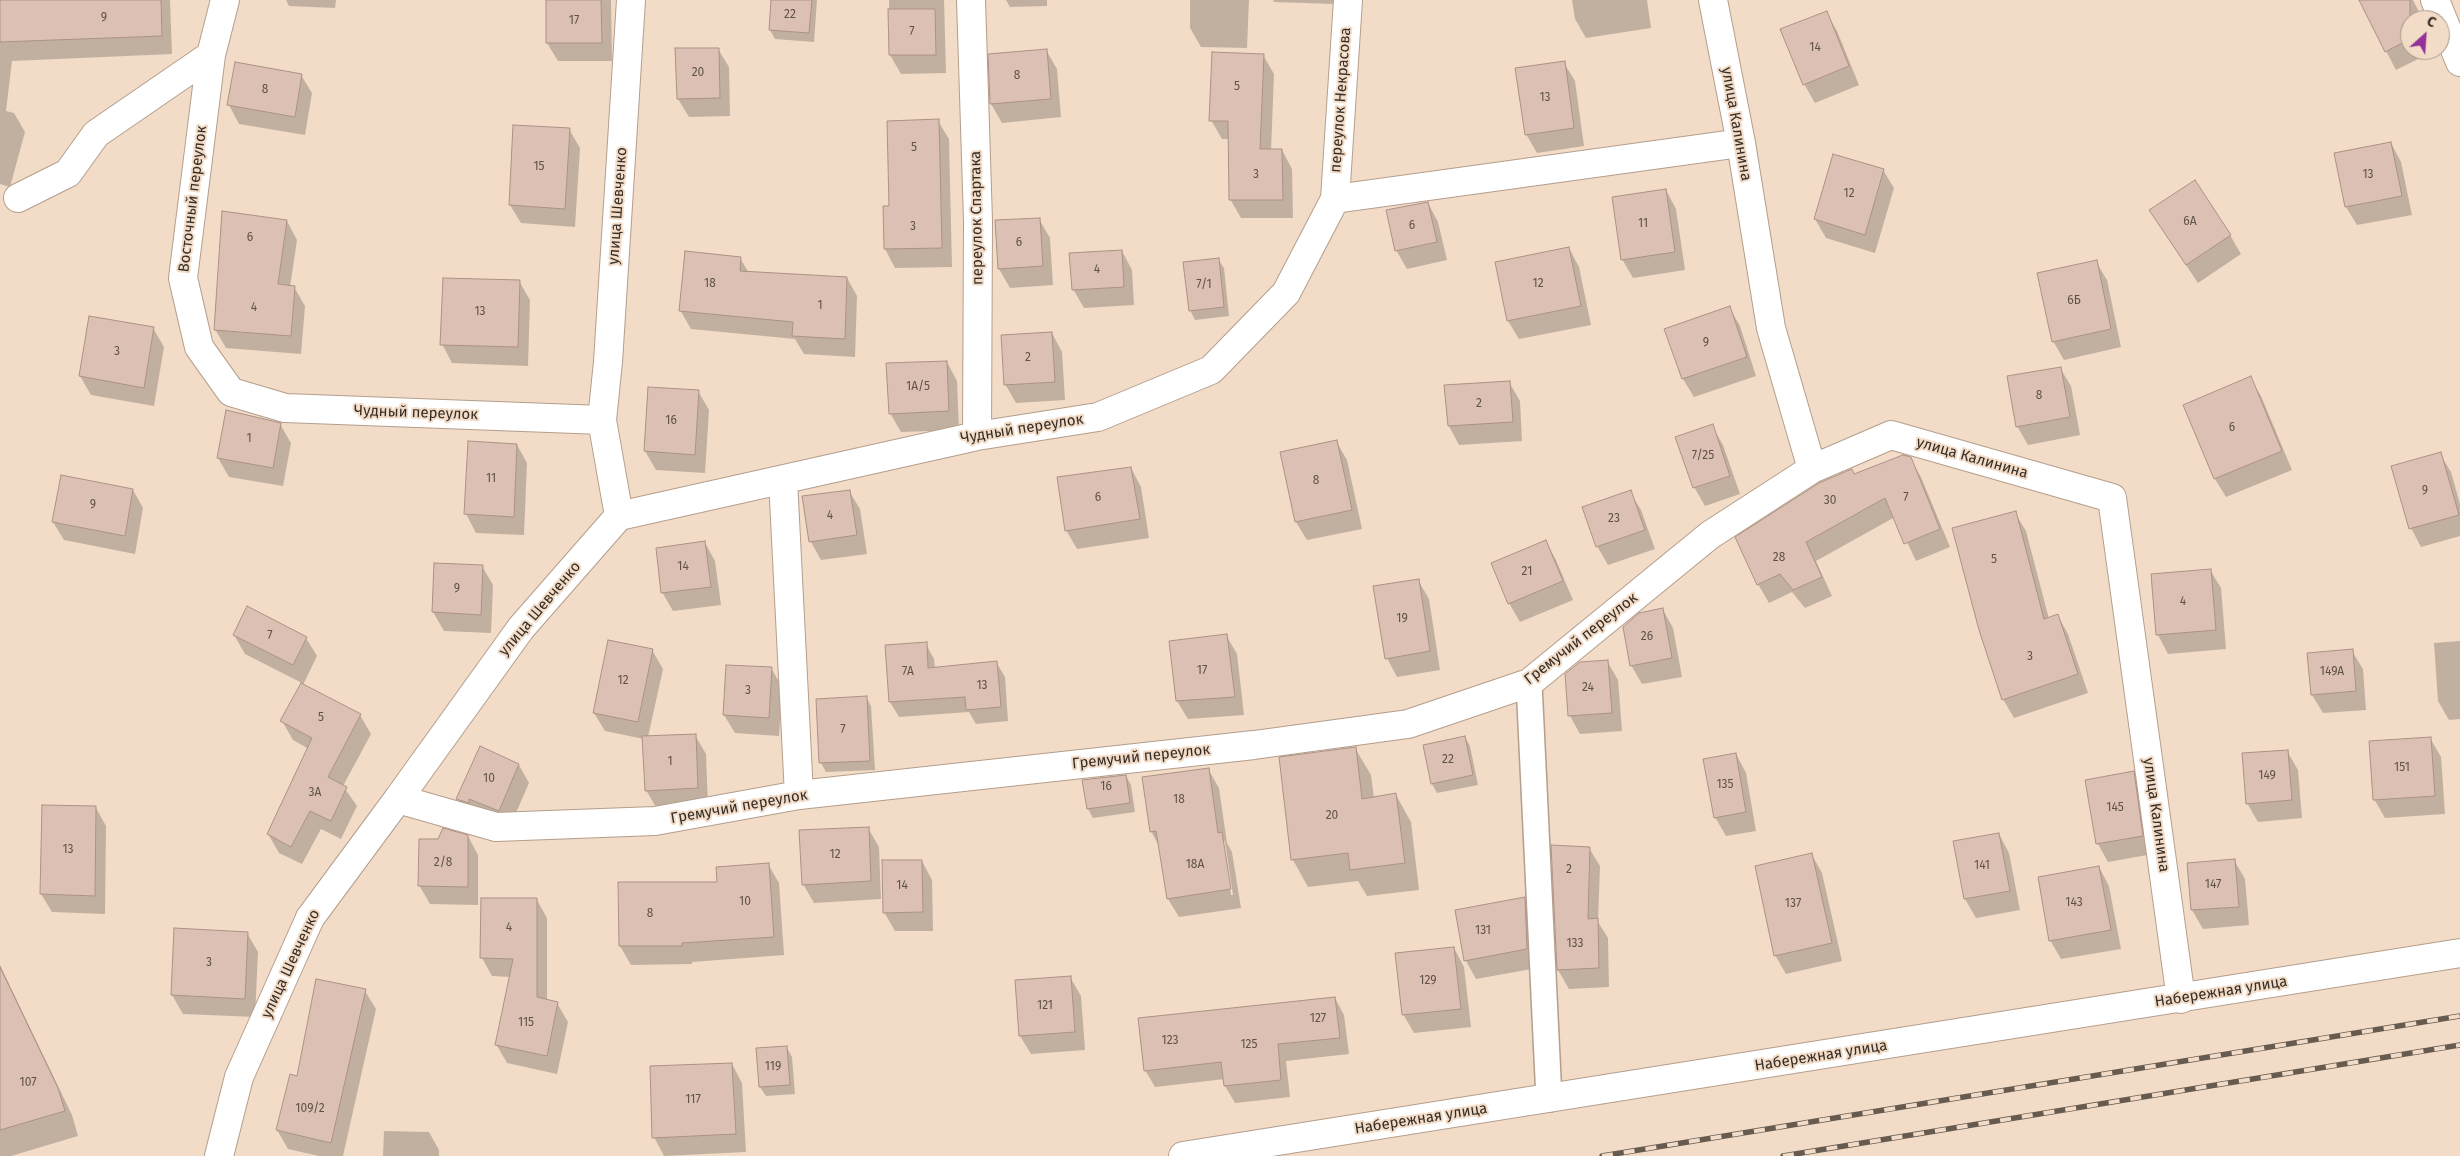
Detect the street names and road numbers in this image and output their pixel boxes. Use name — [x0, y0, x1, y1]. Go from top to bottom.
street label: переулок Некрасова — [1327, 27, 1355, 173]
street label: улица Калинина — [1717, 66, 1755, 182]
street label: Восточный переулок — [175, 125, 211, 273]
street label: улица Шевченко — [605, 147, 631, 265]
street label: переулок Спартака — [967, 151, 987, 285]
street label: Чудный переулок — [354, 402, 478, 424]
street label: Чудный переулок — [959, 410, 1085, 448]
street label: улица Калинина — [1914, 433, 2030, 483]
street label: улица Шевченко — [495, 558, 585, 660]
street label: Гремучий переулок — [1521, 589, 1641, 689]
street label: Гремучий переулок — [1071, 741, 1211, 773]
street label: улица Калинина — [2139, 757, 2173, 873]
street label: Гремучий переулок — [669, 786, 809, 828]
street label: улица Шевченко — [258, 907, 324, 1021]
street label: Набережная улица — [2153, 973, 2289, 1011]
street label: Набережная улица — [1753, 1037, 1889, 1075]
street label: Набережная улица — [1353, 1100, 1489, 1138]

